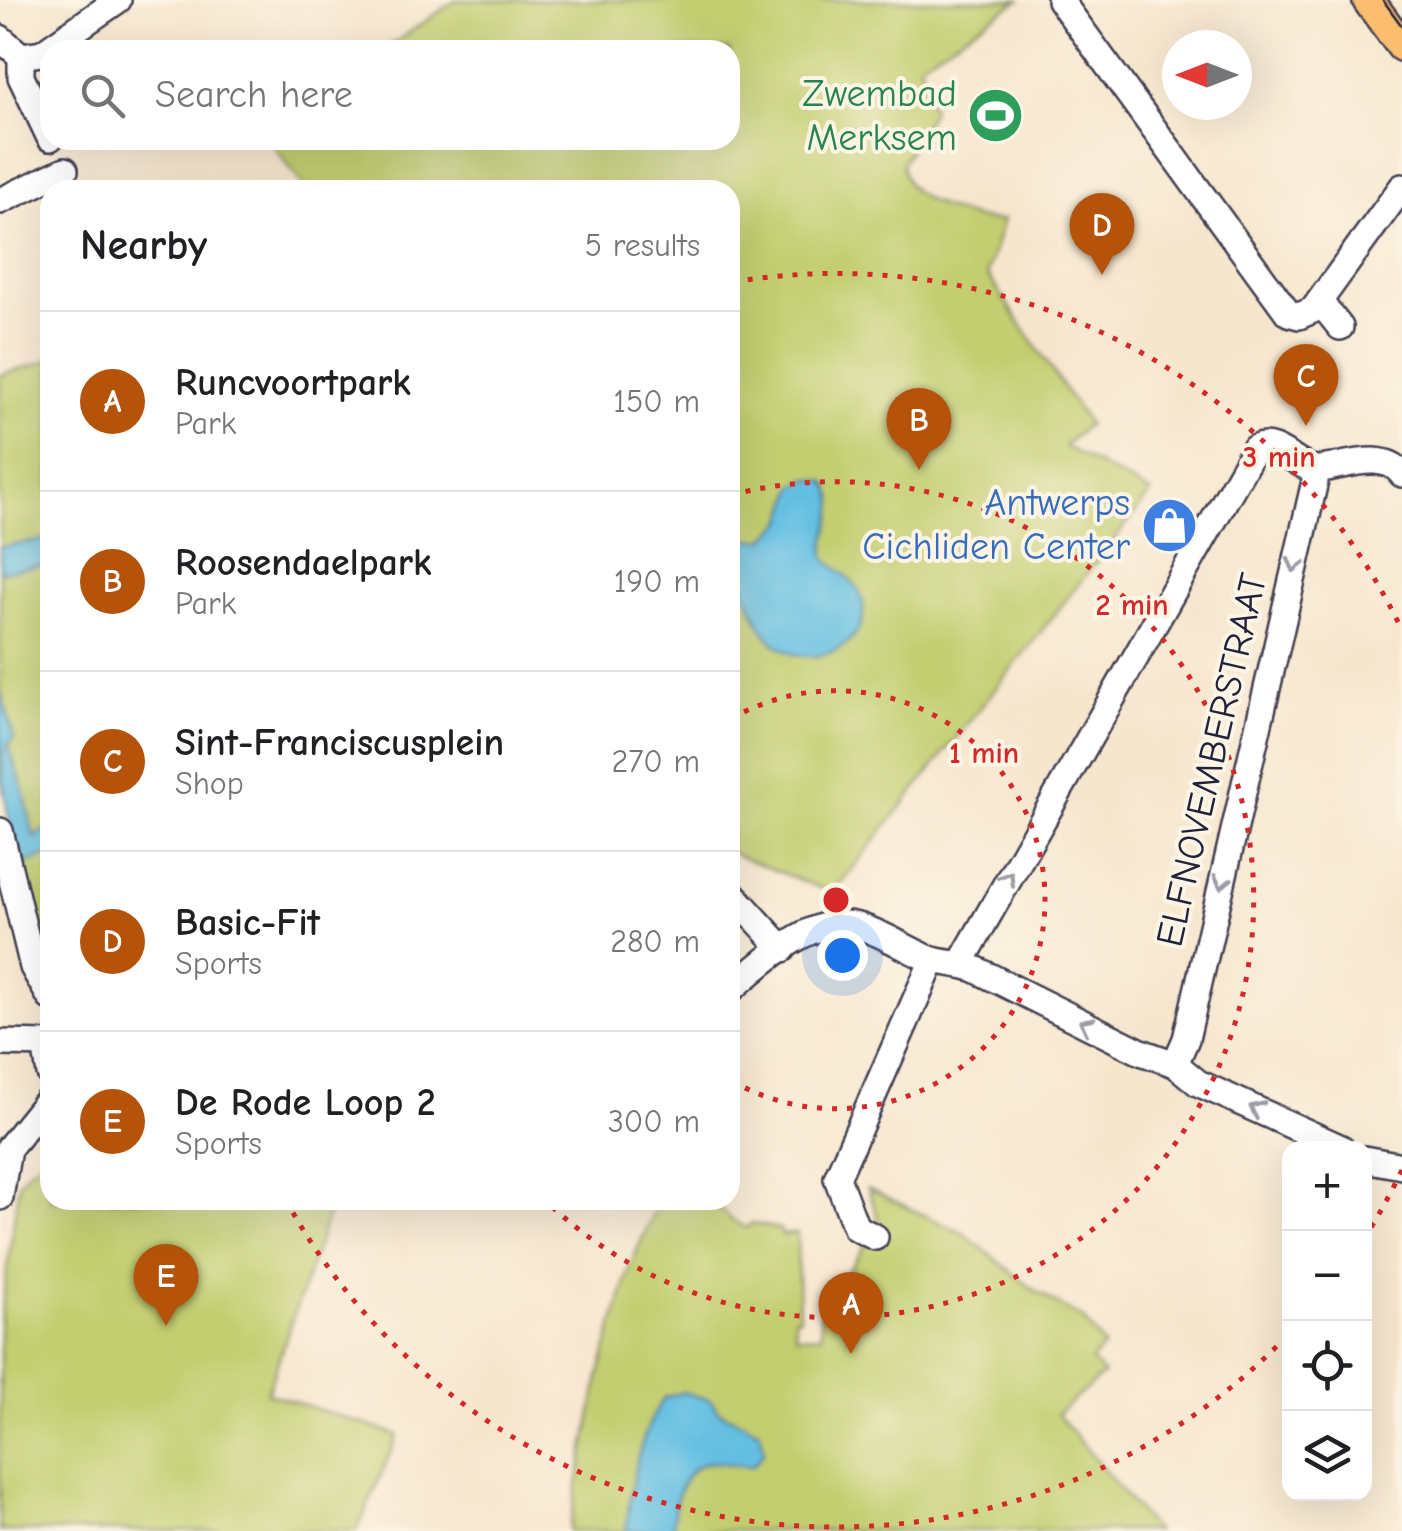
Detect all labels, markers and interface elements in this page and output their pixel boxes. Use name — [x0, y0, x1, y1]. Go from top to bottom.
north arrow — [1162, 30, 1252, 120]
search box — [40, 40, 740, 150]
icon: search — [75, 68, 130, 123]
place label: Zwembad Merksem — [802, 72, 957, 160]
text: Search here — [155, 73, 353, 117]
sports icon: Zwembad Merksem — [966, 86, 1026, 146]
pin: D — [1070, 192, 1134, 275]
text: Nearby — [80, 221, 207, 270]
text: 5 results — [585, 227, 700, 264]
pin: C — [1274, 344, 1338, 426]
text: Runcvoortpark — [175, 361, 411, 405]
text: A — [104, 383, 121, 420]
text: 150 m — [613, 383, 700, 420]
pin: B — [886, 388, 952, 470]
text: Park — [175, 405, 236, 442]
text: 3 min — [1243, 440, 1315, 475]
place label: Antwerps Cichliden Center — [862, 481, 1130, 569]
shop icon: Antwerps Cichliden Center — [1139, 495, 1199, 555]
text: Roosendaelpark — [175, 541, 432, 585]
one-way arrow — [1286, 556, 1307, 573]
text: B — [103, 563, 122, 600]
text: 190 m — [614, 563, 700, 600]
street label: ELFNOVEMBERSTRAAT — [1148, 569, 1276, 951]
text: Park — [175, 585, 236, 622]
text: 2 min — [1095, 588, 1169, 623]
text: Sint-Franciscusplein — [175, 721, 504, 765]
text: 1 min — [949, 736, 1019, 771]
text: C — [103, 743, 122, 780]
text: 270 m — [612, 743, 700, 780]
text: Shop — [175, 765, 244, 802]
one-way arrow — [996, 871, 1015, 889]
one-way arrow — [1213, 873, 1234, 890]
centre of rings — [818, 882, 854, 918]
text: Basic-Fit — [175, 901, 320, 945]
text: D — [103, 923, 122, 960]
text: 280 m — [610, 923, 700, 960]
your location — [817, 930, 868, 981]
text: Sports — [175, 945, 262, 982]
one-way arrow — [1078, 1016, 1096, 1036]
text: De Rode Loop 2 — [175, 1081, 436, 1125]
one-way arrow — [1248, 1102, 1266, 1122]
text: E — [103, 1103, 122, 1140]
text: 300 m — [608, 1103, 700, 1140]
text: Sports — [175, 1125, 262, 1162]
map controls — [1282, 1141, 1372, 1501]
button: + — [1282, 1141, 1372, 1231]
button: − — [1282, 1231, 1372, 1321]
pin: E — [134, 1244, 198, 1326]
pin: A — [818, 1272, 884, 1354]
button: locate — [1282, 1321, 1372, 1411]
button: layers — [1282, 1411, 1372, 1501]

